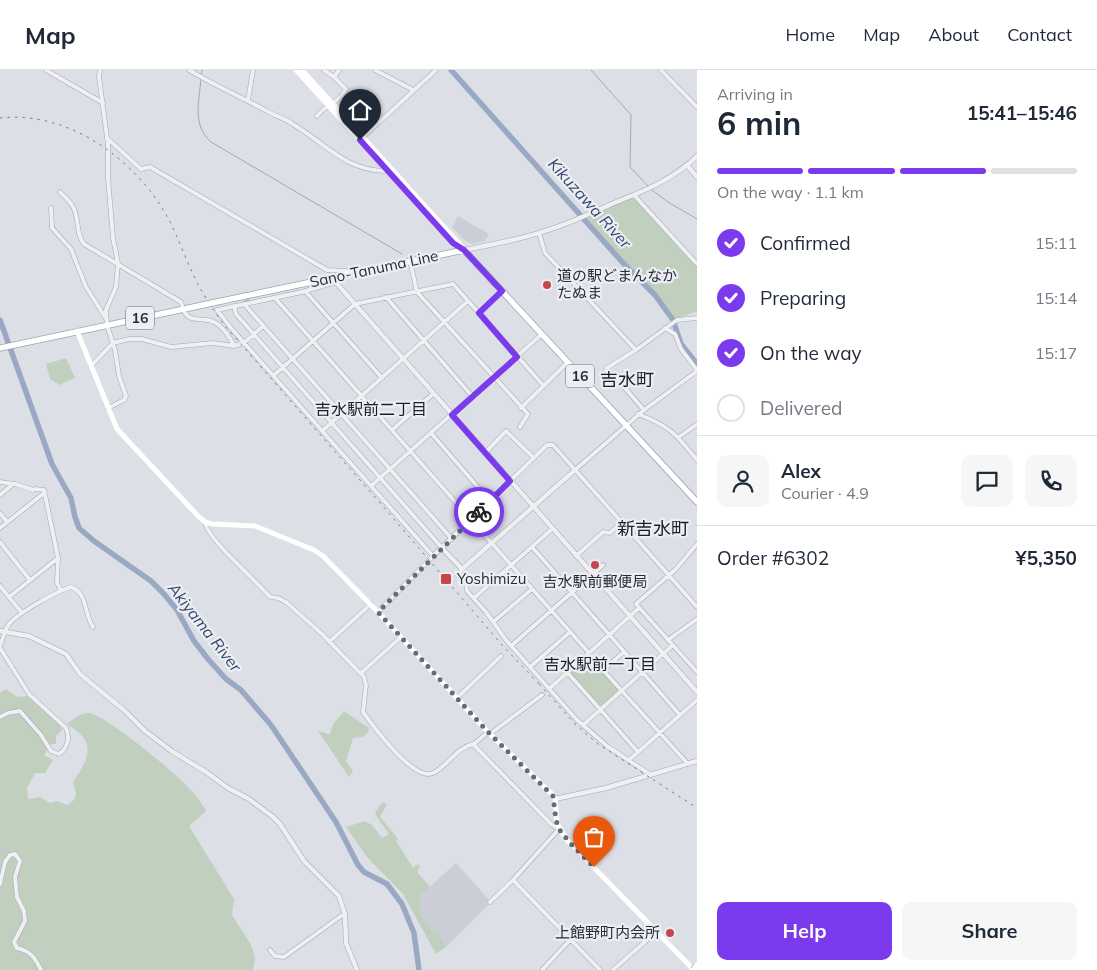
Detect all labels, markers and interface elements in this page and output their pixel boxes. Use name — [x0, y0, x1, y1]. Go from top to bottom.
text: Map — [25, 20, 76, 50]
text: Home — [785, 23, 835, 46]
text: Map — [863, 23, 900, 46]
text: About — [928, 23, 979, 46]
text: Contact — [1007, 23, 1072, 46]
text: Arriving in — [717, 84, 793, 104]
pin — [339, 89, 381, 140]
icon: home — [346, 96, 374, 124]
text: 15:41–15:46 — [967, 101, 1077, 125]
text: 6 min — [717, 103, 801, 143]
water label: Kikuzawa River — [544, 154, 637, 253]
text: On the way · 1.1 km — [717, 182, 864, 202]
icon: check — [717, 229, 745, 257]
text: Confirmed — [760, 231, 851, 255]
text: 15:11 — [1035, 233, 1077, 253]
street label: Sano-Tanuma Line — [308, 246, 440, 291]
place label: 道の駅どまんなか たぬま — [557, 266, 677, 302]
marker: 道の駅どまんなか たぬま — [541, 279, 553, 291]
icon: check — [717, 284, 745, 312]
text: Preparing — [760, 286, 846, 310]
text: 15:14 — [1035, 288, 1077, 308]
road number: 16 — [126, 307, 154, 330]
icon: check — [717, 339, 745, 367]
text: On the way — [760, 341, 862, 365]
text: 15:17 — [1035, 343, 1077, 363]
road number: 16 — [566, 364, 594, 388]
district label: 吉水町 — [600, 368, 654, 391]
text: Delivered — [760, 396, 842, 420]
district label: 吉水駅前二丁目 — [315, 399, 427, 419]
button: person — [717, 455, 769, 507]
button: chat — [961, 455, 1013, 507]
button: phone — [1025, 455, 1077, 507]
text: Alex — [781, 459, 821, 483]
text: Courier · 4.9 — [781, 483, 869, 503]
courier — [454, 487, 504, 537]
icon: bike — [465, 498, 493, 526]
district label: 新吉水町 — [617, 517, 689, 540]
text: Order #6302 — [717, 546, 829, 570]
text: ¥5,350 — [1015, 546, 1077, 570]
marker: 吉水駅前郵便局 — [589, 559, 601, 571]
place label: Yoshimizu — [456, 569, 526, 588]
marker: Yoshimizu — [439, 572, 453, 586]
place label: 吉水駅前郵便局 — [542, 572, 648, 591]
water label: Akiyama River — [163, 578, 247, 676]
district label: 吉水駅前一丁目 — [544, 654, 656, 674]
pin — [573, 816, 615, 867]
icon: bag — [580, 823, 608, 851]
button: Help — [717, 902, 892, 960]
button: Share — [902, 902, 1077, 960]
place label: 上館野町内会所 — [555, 923, 660, 942]
marker: 上館野町内会所 — [664, 927, 676, 939]

